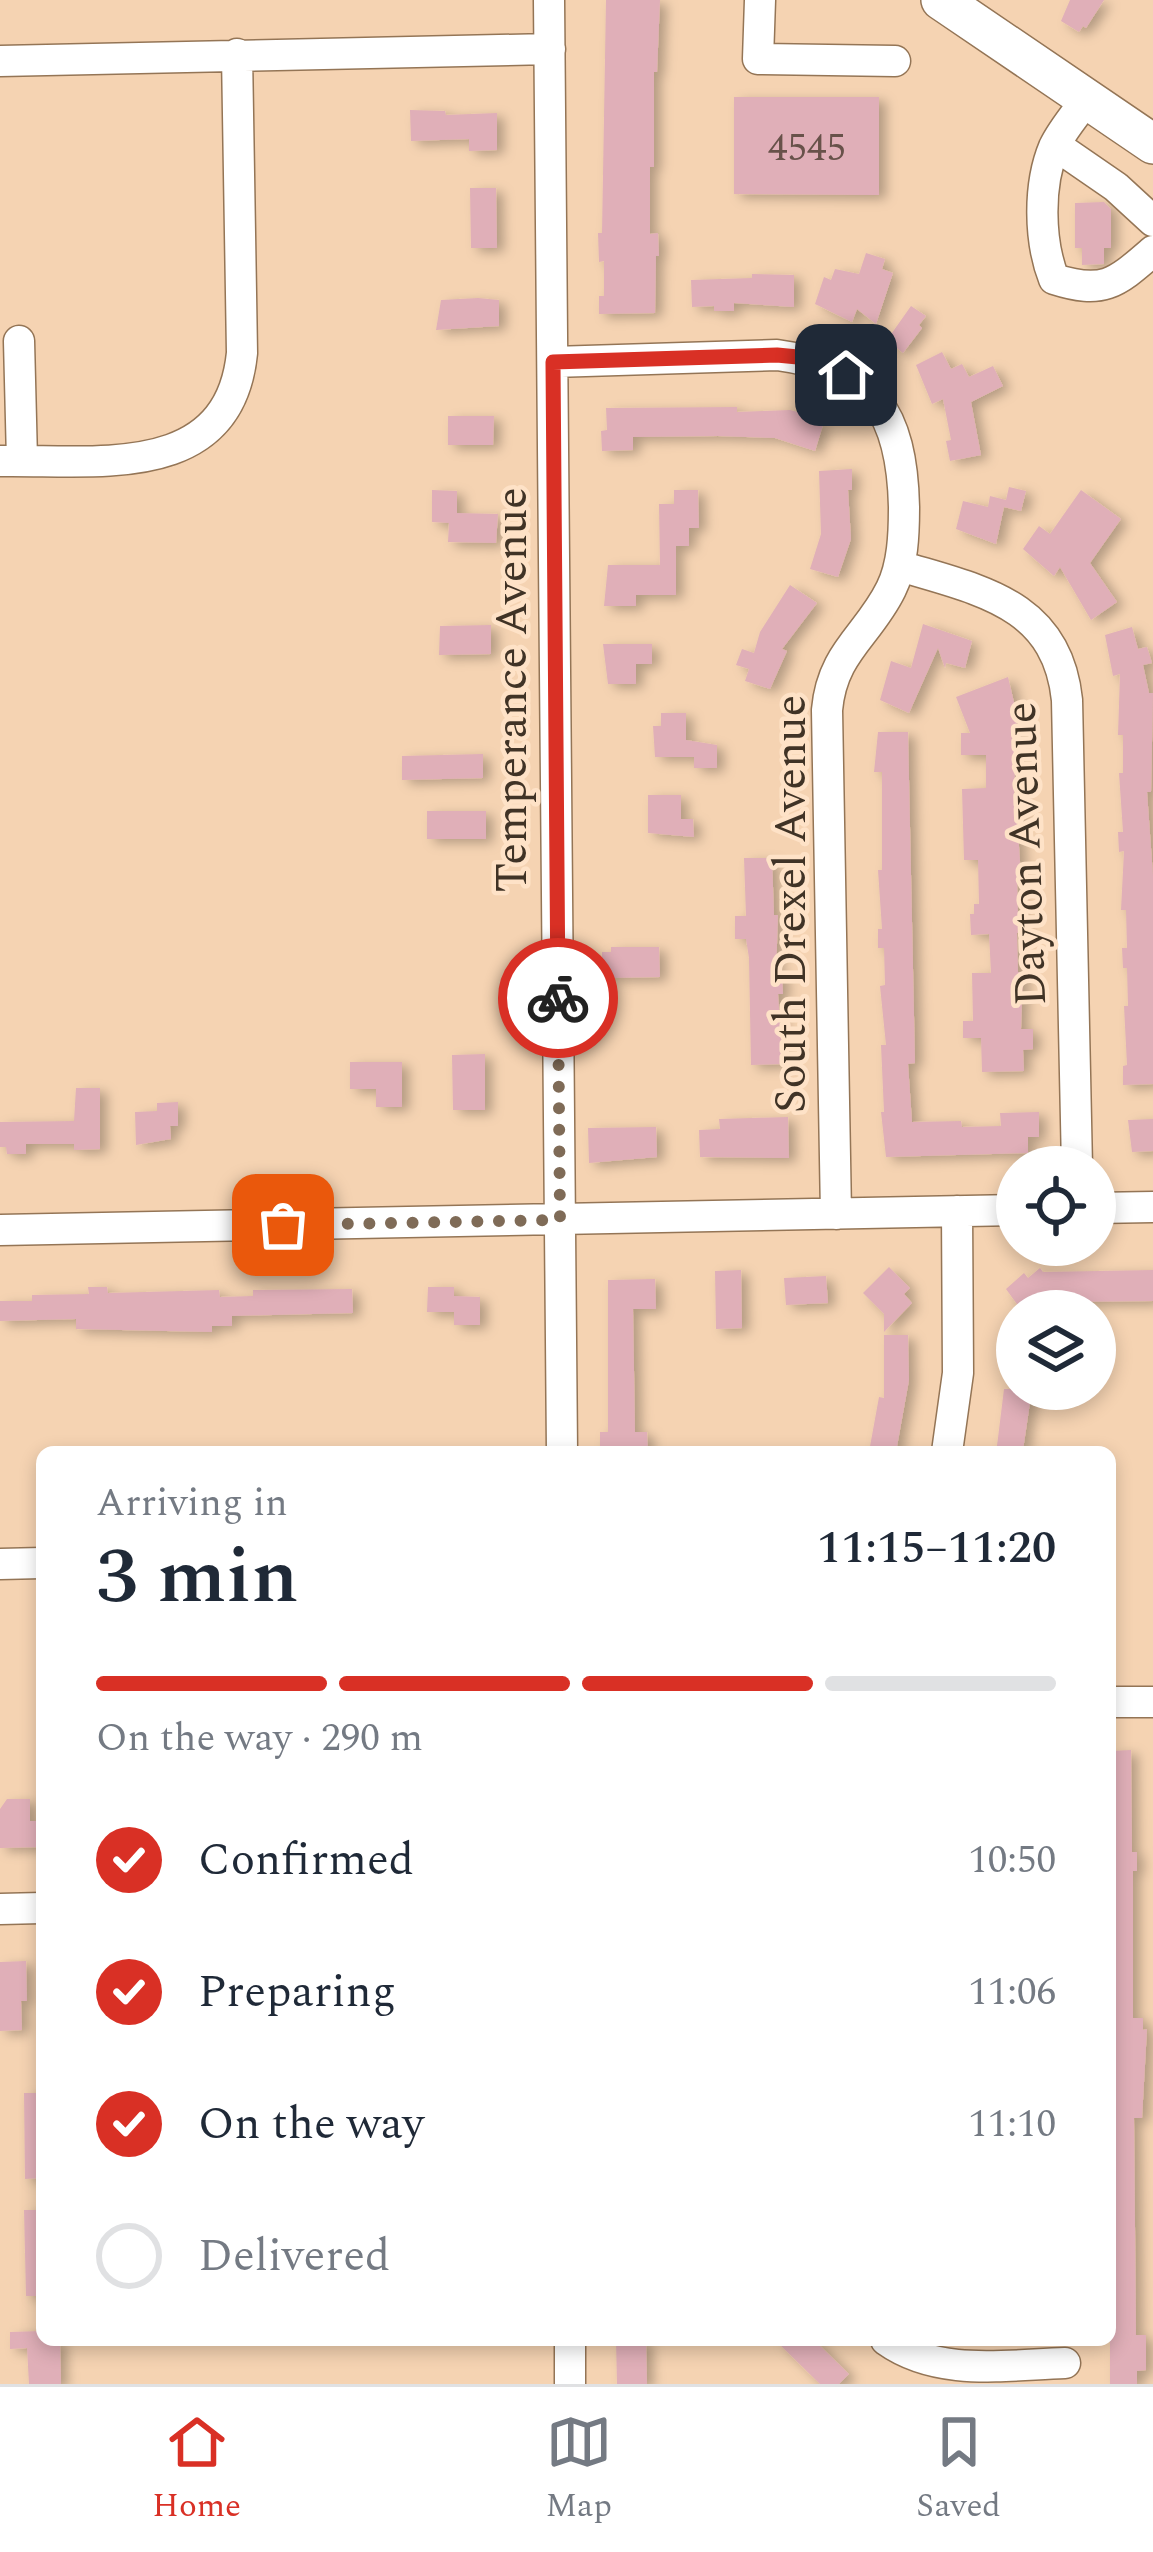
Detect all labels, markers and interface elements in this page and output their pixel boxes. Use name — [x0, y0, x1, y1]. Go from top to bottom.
house number: 4545 — [768, 119, 846, 178]
pin — [795, 324, 897, 426]
icon: home — [813, 342, 879, 408]
street label: Temperance Avenue — [478, 487, 547, 893]
street label: South Drexel Avenue — [757, 695, 826, 1113]
street label: Dayton Avenue — [987, 701, 1066, 1007]
courier — [498, 938, 618, 1058]
icon: bike — [525, 965, 591, 1031]
map controls — [996, 1146, 1116, 1410]
button: locate — [996, 1146, 1116, 1266]
pin — [232, 1174, 334, 1276]
icon: bag — [250, 1192, 316, 1258]
button: layers — [996, 1290, 1116, 1410]
text: Arriving in — [96, 1474, 288, 1533]
text: 11:15–11:20 — [817, 1514, 1056, 1583]
text: 3 min — [96, 1518, 298, 1637]
text: On the way · 290 m — [96, 1709, 423, 1768]
text: Confirmed — [198, 1826, 414, 1895]
icon: check — [96, 1827, 162, 1893]
text: 10:50 — [968, 1831, 1056, 1890]
text: Preparing — [198, 1958, 396, 2027]
icon: check — [96, 1959, 162, 2025]
text: 11:06 — [968, 1963, 1056, 2022]
text: On the way — [198, 2090, 424, 2159]
icon: check — [96, 2091, 162, 2157]
text: 11:10 — [968, 2095, 1056, 2154]
text: Delivered — [198, 2222, 390, 2291]
tab: Home — [152, 2409, 241, 2531]
tab: Map — [545, 2409, 612, 2531]
tab: Saved — [916, 2409, 1001, 2531]

